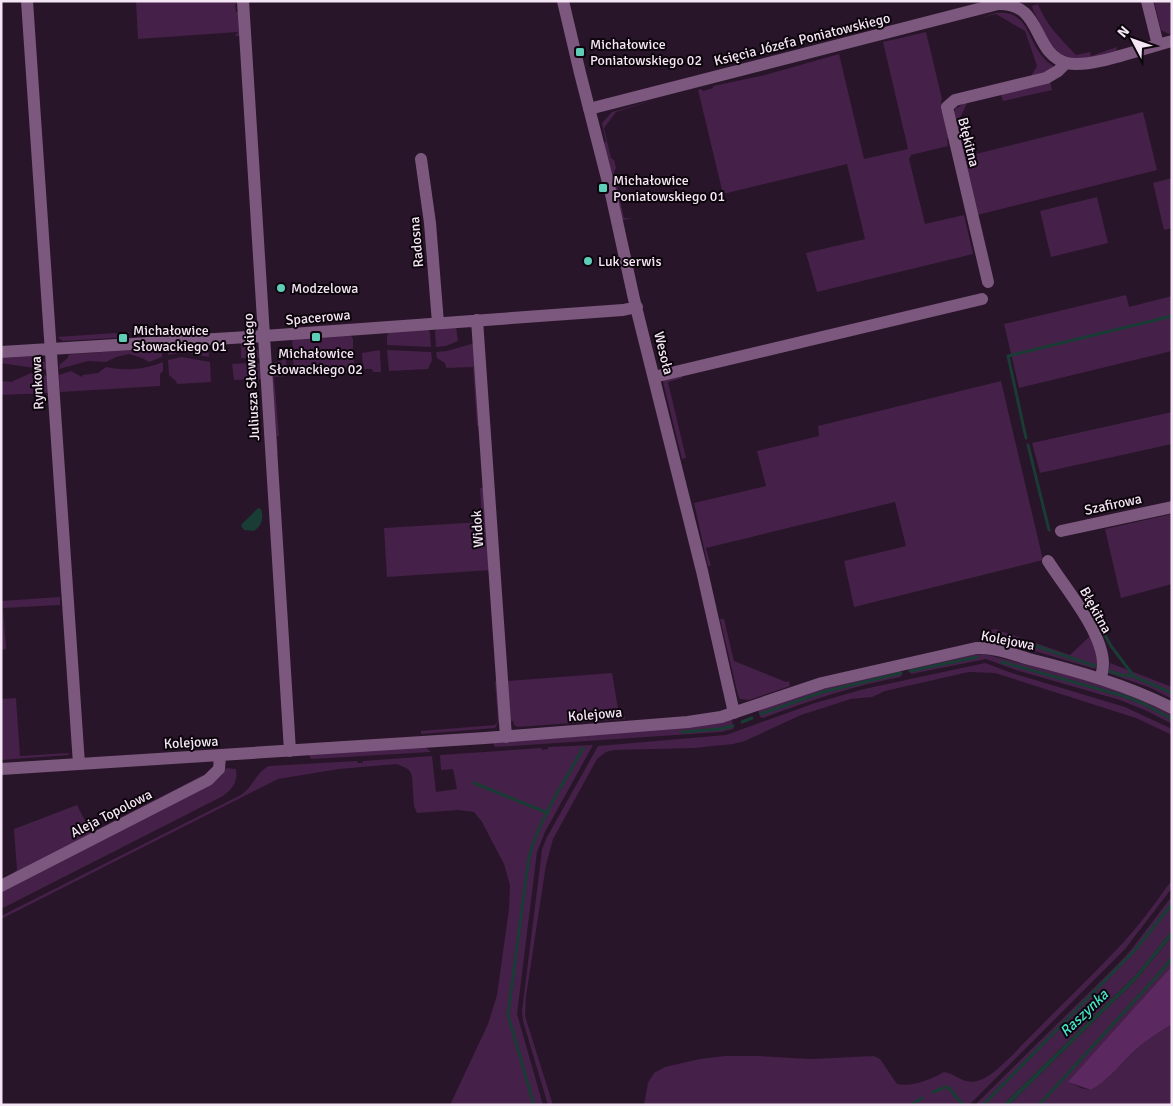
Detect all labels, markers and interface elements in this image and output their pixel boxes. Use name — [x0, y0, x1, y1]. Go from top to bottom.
street label: Księcia Józefa Poniatowskiego — [712, 9, 892, 70]
north arrow — [1108, 15, 1158, 65]
text: N — [1114, 23, 1133, 41]
place label: Michałowice Poniatowskiego 02 — [590, 36, 702, 69]
marker: Michałowice Poniatowskiego 02 — [574, 46, 586, 58]
street label: Błękitna — [954, 116, 983, 169]
place label: Michałowice Poniatowskiego 01 — [613, 172, 725, 205]
marker: Michałowice Poniatowskiego 01 — [597, 182, 609, 194]
street label: Radosna — [406, 216, 427, 268]
place label: Luk serwis — [598, 253, 662, 270]
marker: Luk serwis — [582, 255, 594, 267]
place label: Modzelowa — [291, 280, 358, 297]
marker: Modzelowa — [275, 282, 287, 294]
street label: Spacerowa — [285, 306, 351, 329]
street label: Juliusza Słowackiego — [240, 313, 263, 441]
place label: Michałowice Słowackiego 01 — [133, 322, 227, 355]
street label: Wesoła — [650, 330, 677, 376]
marker: Michałowice Słowackiego 02 — [310, 331, 322, 343]
marker: Michałowice Słowackiego 01 — [117, 332, 129, 344]
place label: Michałowice Słowackiego 02 — [269, 345, 363, 378]
street label: Rynkowa — [28, 356, 47, 410]
street label: Szafirowa — [1083, 490, 1143, 519]
street label: Widok — [468, 510, 487, 548]
street label: Błękitna — [1076, 584, 1115, 636]
street label: Kolejowa — [980, 627, 1036, 654]
street label: Kolejowa — [567, 704, 623, 725]
street label: Kolejowa — [163, 733, 219, 752]
street label: Aleja Topolowa — [68, 786, 155, 841]
water label: Raszynka — [1056, 985, 1112, 1040]

